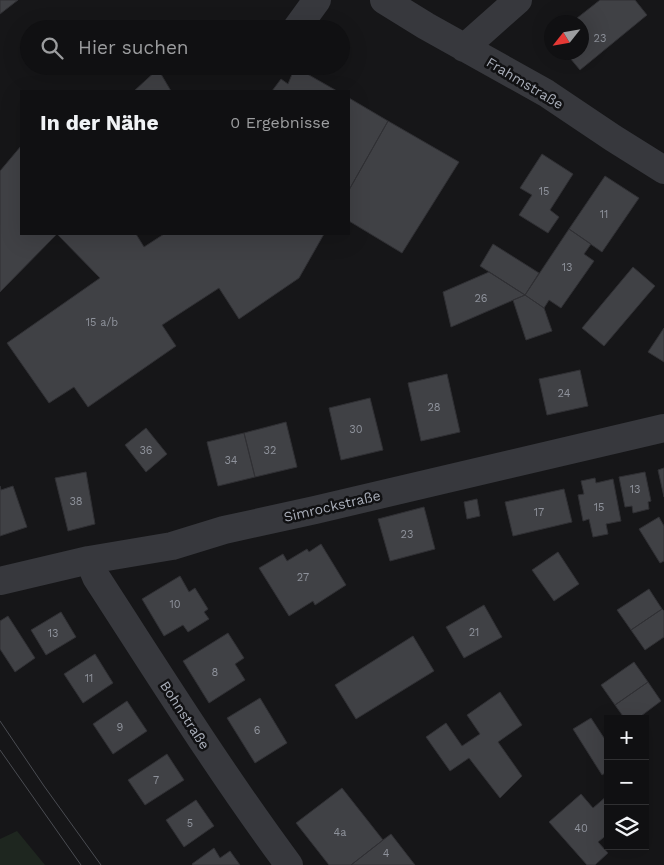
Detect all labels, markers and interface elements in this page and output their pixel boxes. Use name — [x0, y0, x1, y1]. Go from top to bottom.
north arrow — [544, 15, 589, 60]
search box — [20, 20, 350, 75]
house number: 23 — [594, 32, 606, 45]
icon: search — [38, 34, 66, 62]
text: Hier suchen — [78, 36, 189, 59]
street label: Frahmstraße — [484, 54, 566, 112]
text: In der Nähe — [40, 110, 159, 135]
text: 0 Ergebnisse — [230, 113, 330, 132]
house number: 15 — [539, 185, 549, 198]
house number: 11 — [600, 208, 608, 221]
house number: 13 — [562, 261, 572, 274]
house number: 26 — [474, 292, 488, 305]
house number: 15 a/b — [86, 316, 118, 329]
house number: 24 — [558, 387, 571, 400]
house number: 28 — [427, 401, 441, 414]
house number: 30 — [349, 423, 363, 436]
house number: 36 — [139, 444, 153, 457]
house number: 32 — [264, 444, 276, 457]
house number: 34 — [224, 454, 238, 467]
house number: 13 — [630, 483, 640, 496]
street label: Simrockstraße — [282, 487, 382, 525]
house number: 38 — [69, 495, 83, 508]
house number: 15 — [594, 501, 604, 514]
house number: 17 — [534, 506, 544, 519]
house number: 23 — [401, 528, 413, 541]
house number: 27 — [297, 571, 309, 584]
house number: 10 — [169, 598, 181, 611]
house number: 21 — [469, 626, 479, 639]
house number: 13 — [48, 627, 58, 640]
house number: 8 — [212, 666, 219, 679]
house number: 11 — [85, 672, 93, 685]
street label: Bohnstraße — [157, 678, 213, 752]
map controls — [604, 715, 649, 850]
button: + — [604, 715, 649, 760]
house number: 9 — [117, 721, 124, 734]
house number: 6 — [254, 724, 261, 737]
button: − — [604, 760, 649, 805]
house number: 7 — [153, 774, 159, 787]
button: layers — [604, 805, 649, 850]
house number: 5 — [187, 817, 193, 830]
house number: 40 — [574, 822, 588, 835]
house number: 4a — [334, 826, 346, 839]
house number: 4 — [383, 847, 390, 860]

